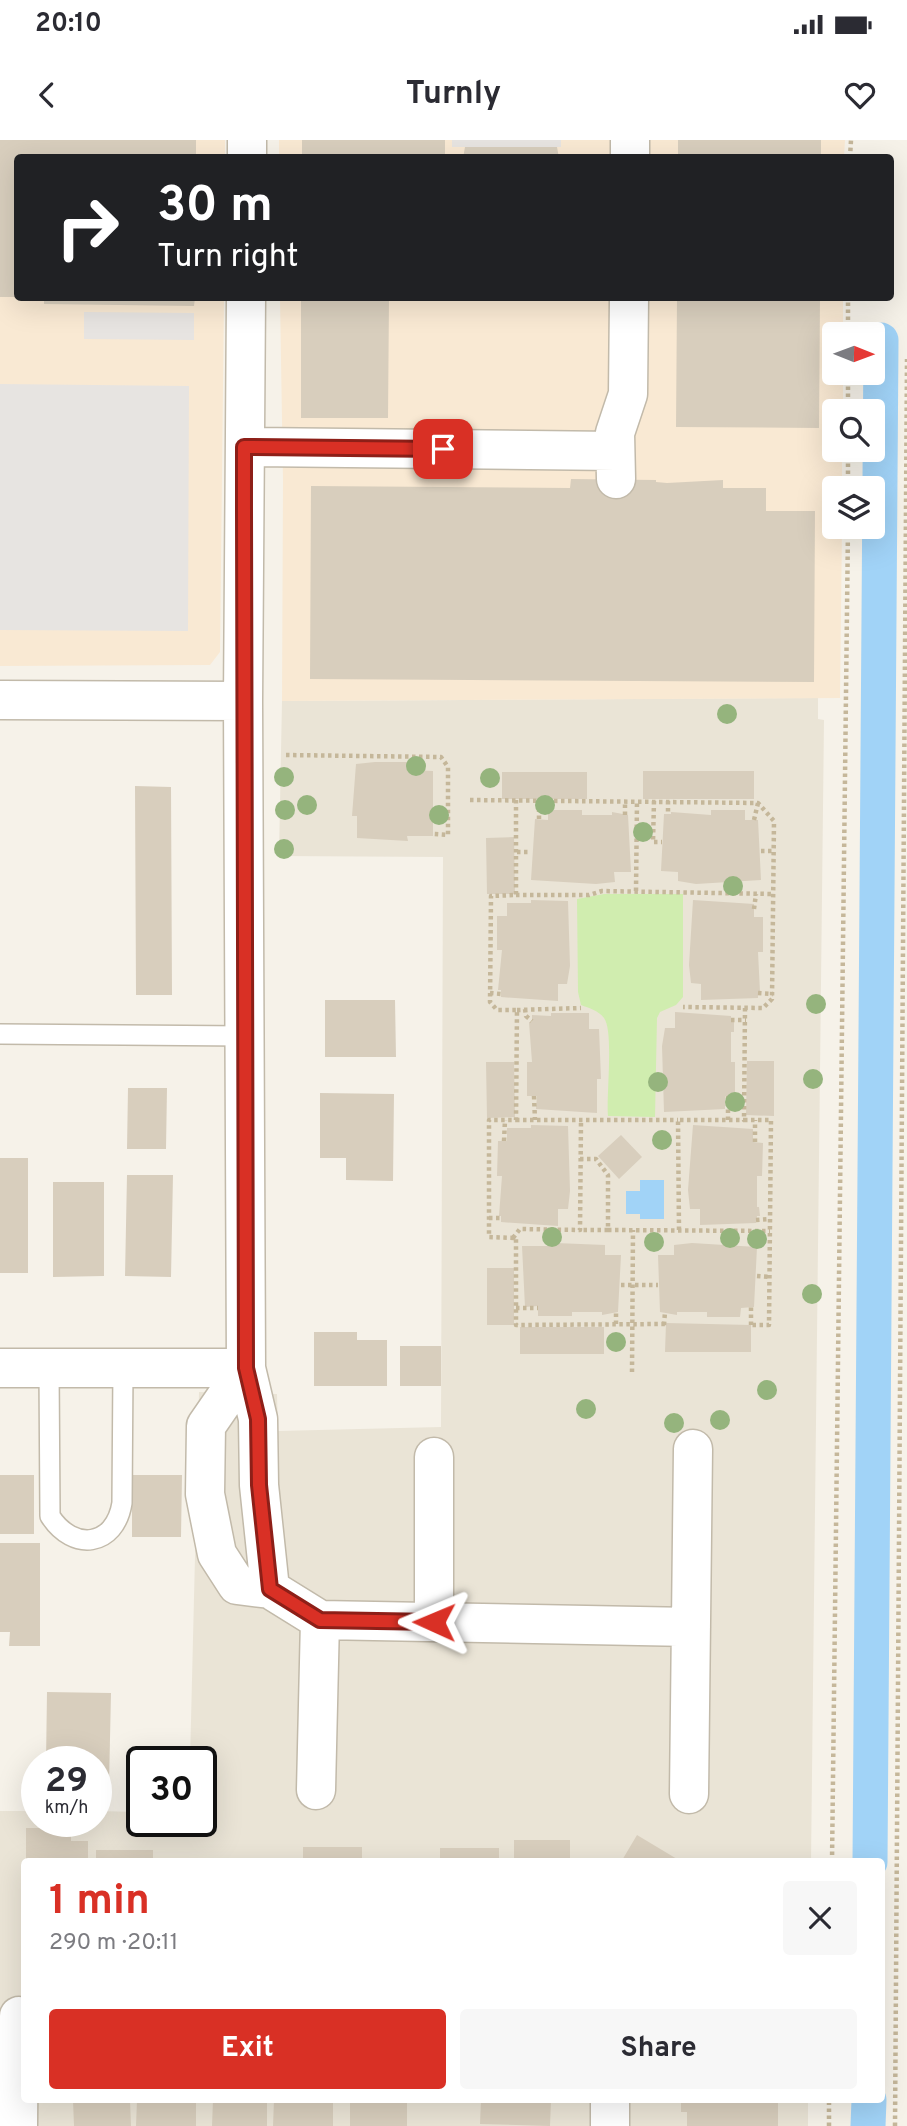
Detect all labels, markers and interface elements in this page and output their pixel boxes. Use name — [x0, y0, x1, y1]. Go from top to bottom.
text: 20:10 — [35, 8, 102, 41]
text: Turnly — [406, 75, 501, 115]
icon: back — [28, 76, 66, 114]
icon: heart — [841, 76, 879, 114]
text: 30 m — [157, 177, 273, 239]
icon: right — [42, 182, 133, 273]
text: Turn right — [157, 238, 299, 278]
north arrow — [822, 322, 886, 385]
map controls — [822, 322, 885, 539]
button: search — [822, 399, 885, 462]
pin — [413, 419, 473, 479]
icon: arrive — [424, 430, 462, 468]
button: layers — [822, 476, 885, 539]
position arrow — [397, 1585, 471, 1659]
speed limit sign: 30 — [126, 1746, 217, 1837]
text: 29 — [45, 1760, 88, 1804]
text: km/h — [45, 1797, 88, 1820]
text: 1 min — [49, 1876, 150, 1929]
button: close — [783, 1881, 857, 1955]
text: 290 m · 20:11 — [49, 1929, 178, 1958]
button: Exit — [49, 2009, 446, 2089]
button: Share — [460, 2009, 857, 2089]

